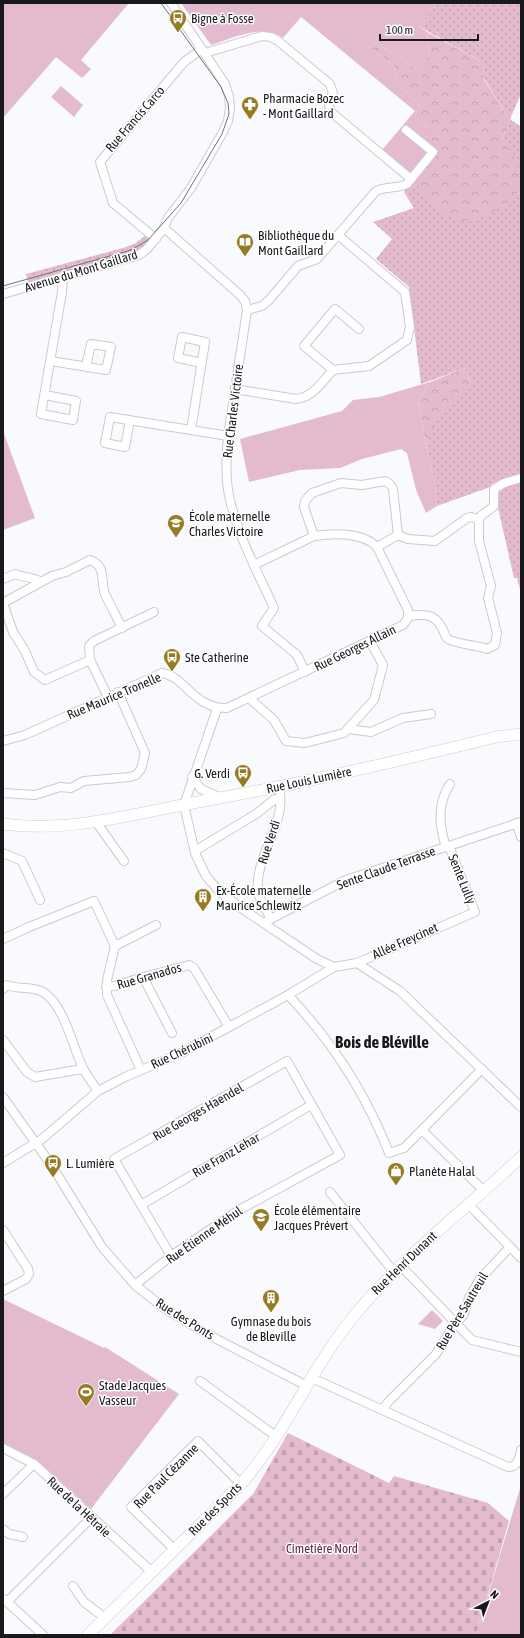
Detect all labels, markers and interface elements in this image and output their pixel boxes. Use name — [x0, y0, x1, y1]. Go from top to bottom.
bus stop icon: Bigne à Fosse — [168, 8, 188, 33]
place label: Bigne à Fosse — [191, 11, 254, 26]
scale bar — [380, 16, 478, 42]
text: 100 m — [386, 23, 413, 37]
street label: Rue Francis Carco — [102, 83, 168, 155]
place label: Pharmacie Bozec - Mont Gaillard — [263, 91, 344, 121]
pharmacy icon: Pharmacie Bozec - Mont Gaillard — [240, 95, 260, 120]
place label: Bibliothèque du Mont Gaillard — [258, 228, 334, 258]
library icon: Bibliothèque du Mont Gaillard — [235, 232, 255, 257]
street label: Avenue du Mont Gaillard — [23, 247, 139, 295]
street label: Rue Charles Victoire — [220, 363, 246, 459]
place label: École maternelle Charles Victoire — [189, 509, 270, 539]
school or university icon: École maternelle Charles Victoire — [166, 513, 186, 538]
street label: Rue Georges Allain — [312, 622, 398, 674]
bus stop icon: Ste Catherine — [162, 647, 182, 672]
place label: Ste Catherine — [185, 650, 249, 665]
street label: Rue Maurice Tronelle — [65, 669, 163, 723]
bus stop icon: G. Verdi — [233, 763, 253, 788]
street label: Rue Louis Lumière — [265, 764, 353, 796]
place label: G. Verdi — [194, 766, 230, 781]
street label: Rue Verdi — [255, 818, 283, 866]
street label: Sente Claude Terrasse — [335, 843, 437, 893]
street label: Sente Lully — [445, 852, 479, 907]
place label: Ex-École maternelle Maurice Schlewitz — [216, 883, 311, 913]
building icon: Ex-École maternelle Maurice Schlewitz — [193, 887, 213, 912]
street label: Allée Freycinet — [370, 920, 440, 962]
street label: Rue Granados — [115, 960, 183, 992]
street label: Rue Chérubini — [148, 1030, 216, 1072]
district label: Bois de Bléville — [335, 1032, 429, 1052]
street label: Rue Georges Haendel — [150, 1080, 246, 1144]
street label: Rue Franz Lehar — [190, 1130, 262, 1180]
bus stop icon: L. Lumière — [43, 1153, 63, 1178]
place label: L. Lumière — [66, 1156, 115, 1171]
shop icon: Planète Halal — [386, 1161, 406, 1186]
place label: Planète Halal — [409, 1164, 475, 1179]
street label: Rue Étienne Méhul — [163, 1203, 245, 1267]
place label: École élémentaire Jacques Prévert — [274, 1203, 361, 1233]
school or university icon: École élémentaire Jacques Prévert — [251, 1207, 271, 1232]
street label: Rue Henri Dunant — [368, 1228, 440, 1298]
street label: Rue Père Sautreuil — [433, 1269, 491, 1353]
building icon: Gymnase du bois de Bleville — [261, 1288, 281, 1313]
street label: Rue des Ponts — [153, 1295, 217, 1343]
place label: Gymnase du bois de Bleville — [231, 1314, 312, 1344]
place label: Stade Jacques Vasseur — [99, 1378, 166, 1408]
sports icon: Stade Jacques Vasseur — [76, 1382, 96, 1407]
street label: Rue Paul Cézanne — [131, 1441, 201, 1511]
street label: Rue de la Hêtraie — [44, 1474, 114, 1540]
street label: Rue des Sports — [185, 1479, 245, 1539]
park label: Cimetière Nord — [286, 1541, 358, 1556]
north arrow — [468, 1582, 508, 1622]
text: N — [488, 1588, 501, 1601]

